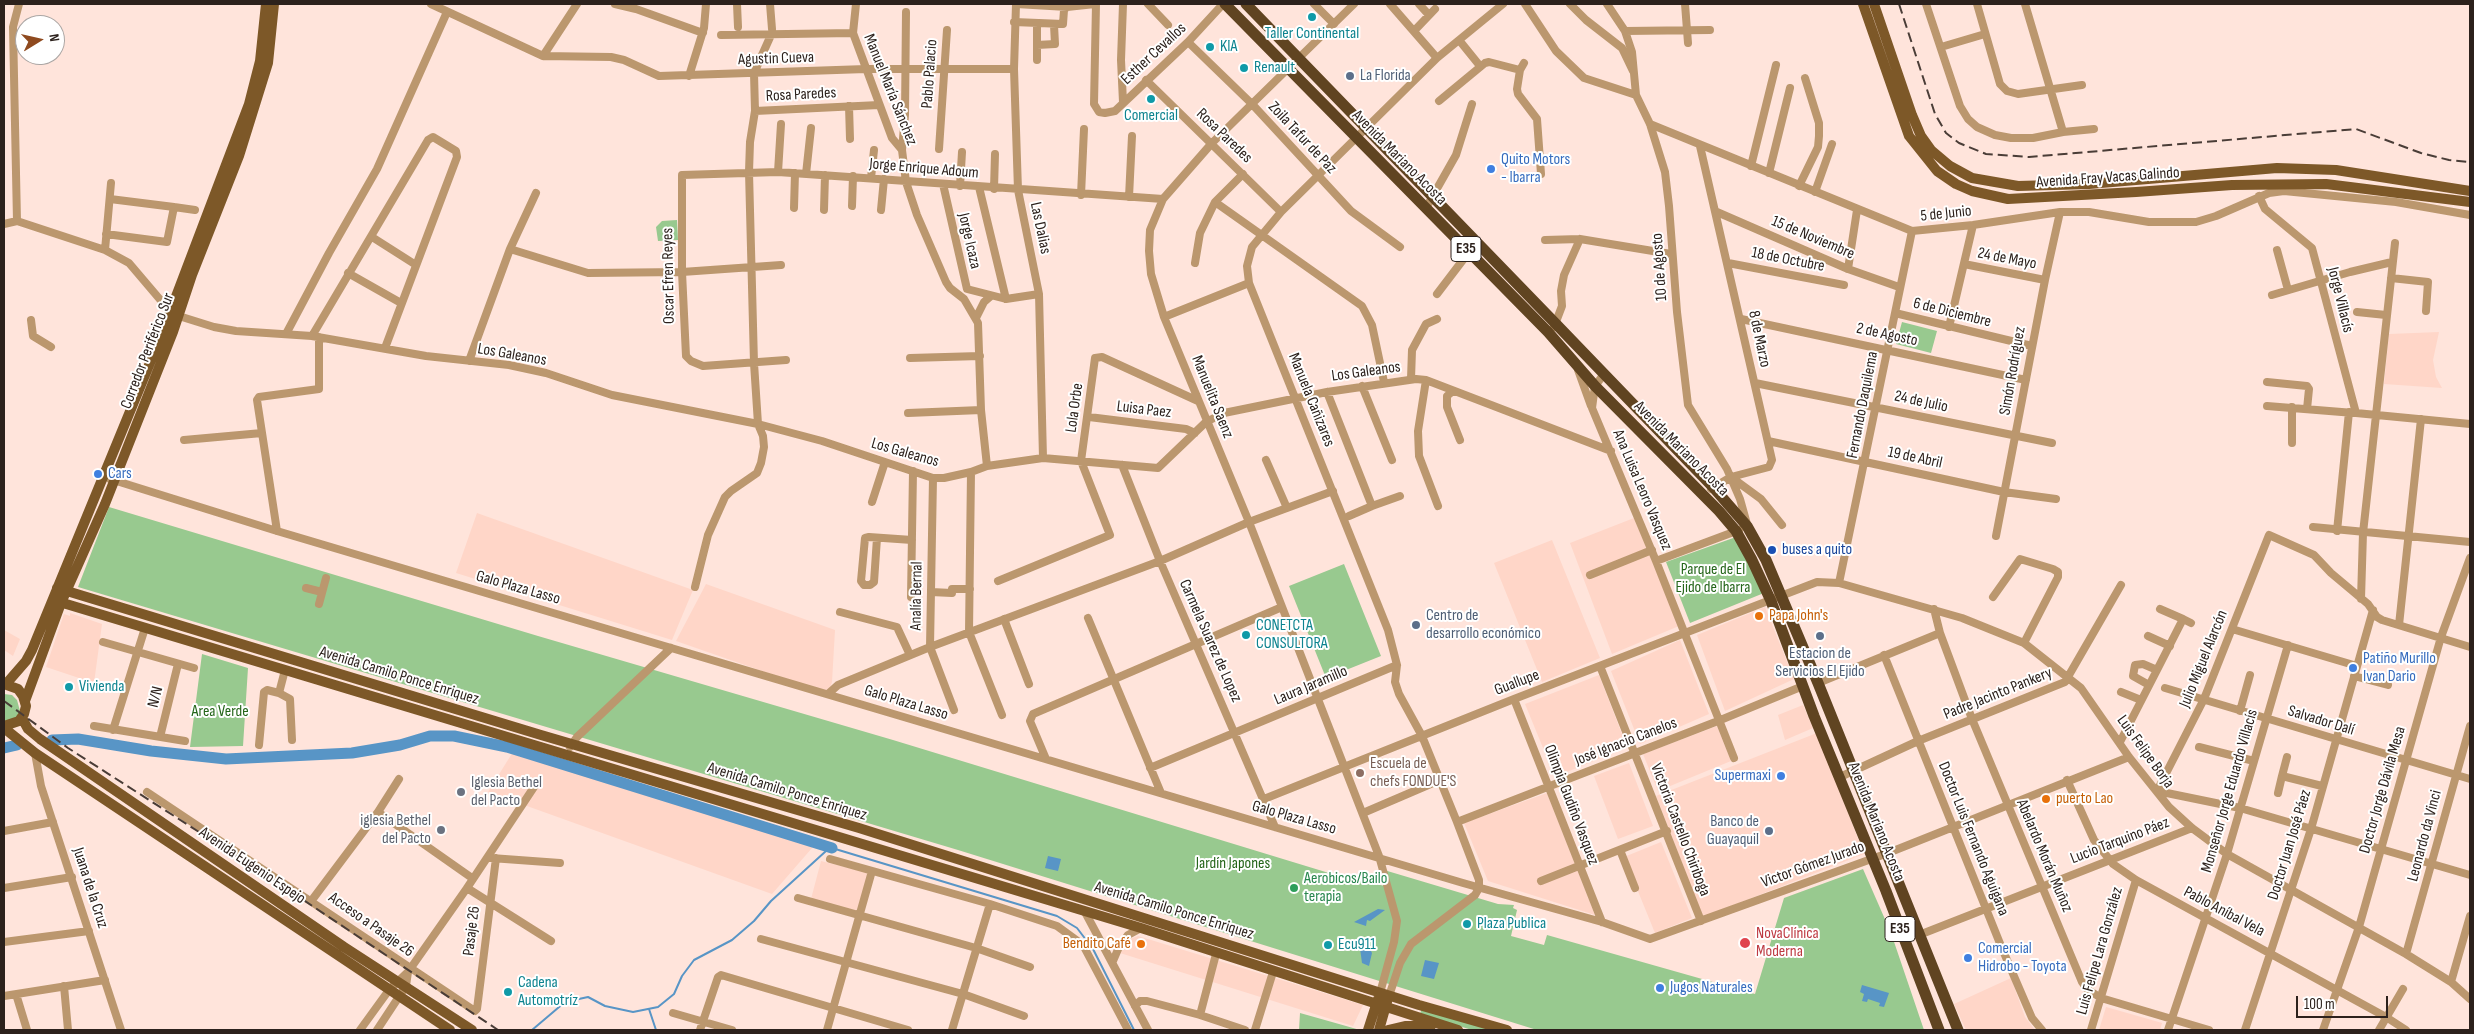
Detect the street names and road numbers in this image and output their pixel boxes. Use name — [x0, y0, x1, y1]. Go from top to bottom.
street label: Esther Cevallos — [1117, 19, 1191, 89]
street label: Manuel María Sánchez — [859, 32, 921, 148]
street label: Pablo Palacio — [918, 39, 942, 109]
street label: Agustin Cueva — [738, 48, 814, 70]
street label: Rosa Paredes — [765, 84, 837, 106]
street label: Zoila Tafur de Paz — [1264, 98, 1340, 178]
street label: Rosa Paredes — [1192, 105, 1256, 167]
street label: Avenida Mariano Acosta — [1347, 106, 1451, 210]
street label: Jorge Enrique Adoum — [869, 155, 979, 183]
street label: Avenida Fray Vacas Galindo — [2036, 163, 2180, 193]
street label: Las Dalias — [1025, 200, 1055, 256]
street label: 5 de Junio — [1920, 202, 1972, 226]
street label: Jorge Icaza — [953, 211, 985, 271]
street label: 15 de Noviembre — [1769, 212, 1857, 264]
street label: Oscar Efren Reyes — [659, 228, 679, 324]
street label: 10 de Agosto — [1648, 232, 1672, 302]
road number: E35 — [1451, 236, 1481, 262]
street label: 18 de Octubre — [1750, 244, 1826, 276]
street label: 24 de Mayo — [1976, 244, 2038, 274]
street label: Jorge Villacís — [2323, 265, 2357, 335]
street label: Corredor Periférico Sur — [117, 290, 179, 412]
street label: 6 de Diciembre — [1911, 294, 1993, 332]
street label: 8 de Marzo — [1744, 309, 1774, 369]
street label: 2 de Agosto — [1855, 319, 1919, 351]
street label: Simón Rodríguez — [1996, 325, 2030, 417]
street label: Los Galeanos — [476, 340, 548, 370]
street label: Manuela Cañizares — [1284, 350, 1338, 450]
street label: Fernando Daquilema — [1843, 350, 1883, 460]
street label: Manuelita Saenz — [1187, 353, 1237, 441]
street label: Los Galeanos — [1330, 358, 1402, 386]
street label: Lola Orbe — [1062, 382, 1088, 434]
street label: 24 de Julio — [1892, 387, 1950, 417]
street label: Luisa Paez — [1116, 397, 1172, 423]
street label: Avenida Mariano Acosta — [1629, 397, 1733, 501]
street label: Ana Luisa Leoro Vasquez — [1608, 427, 1676, 553]
street label: Los Galeanos — [869, 434, 941, 472]
street label: 19 de Abril — [1886, 443, 1944, 473]
street label: Analía Bernal — [907, 561, 927, 631]
street label: Galo Plaza Lasso — [474, 567, 562, 609]
street label: Carmela Suarez de Lopez — [1174, 577, 1246, 705]
street label: Julio Miguel Alarcón — [2176, 608, 2232, 710]
street label: Avenida Camilo Ponce Enriquez — [317, 643, 481, 709]
street label: Laura Jaramillo — [1272, 662, 1350, 710]
street label: Padre Jacinto Pankery — [1941, 664, 2055, 724]
street label: Guallupe — [1492, 666, 1542, 700]
street label: Galo Plaza Lasso — [862, 681, 950, 725]
street label: N/N — [144, 685, 168, 709]
street label: Salvador Dalí — [2285, 702, 2357, 740]
street label: Monseñor Jorge Eduardo Villacís — [2198, 707, 2262, 875]
street label: Luis Felipe Borja — [2112, 712, 2178, 792]
street label: José Ignacio Canelos — [1572, 714, 1680, 770]
street label: Doctor Jorge Dávila Mesa — [2356, 724, 2410, 856]
street label: Olimpia Gudiño Vasquez — [1539, 742, 1603, 868]
street label: Avenida Camilo Ponce Enriquez — [705, 759, 869, 825]
street label: Doctor Luis Fernando Aguigana — [1933, 759, 2013, 919]
street label: Avenida Mariano Acosta — [1843, 760, 1909, 884]
street label: Victoria Castello Chiriboga — [1646, 761, 1714, 899]
street label: Doctor Juan José Páez — [2264, 788, 2316, 902]
street label: Leonardo da Vinci — [2404, 788, 2446, 884]
street label: Galo Plaza Lasso — [1250, 797, 1338, 839]
street label: Abelardo Morán Muñoz — [2012, 797, 2076, 915]
street label: Lucio Tarquino Páez — [2068, 813, 2172, 869]
street label: Avenida Eugenio Espejo — [195, 823, 309, 909]
street label: Victor Gómez Jurado — [1759, 837, 1867, 893]
street label: Juana de la Cruz — [68, 845, 112, 931]
street label: Avenida Camilo Ponce Enriquez — [1092, 878, 1256, 944]
street label: Pablo Aníbal Vela — [2180, 883, 2268, 941]
street label: Luis Felipe Lara González — [2073, 885, 2127, 1017]
street label: Acceso a Pasaje 26 — [325, 889, 417, 961]
street label: Pasaje 26 — [459, 905, 485, 957]
road number: E35 — [1885, 916, 1915, 942]

